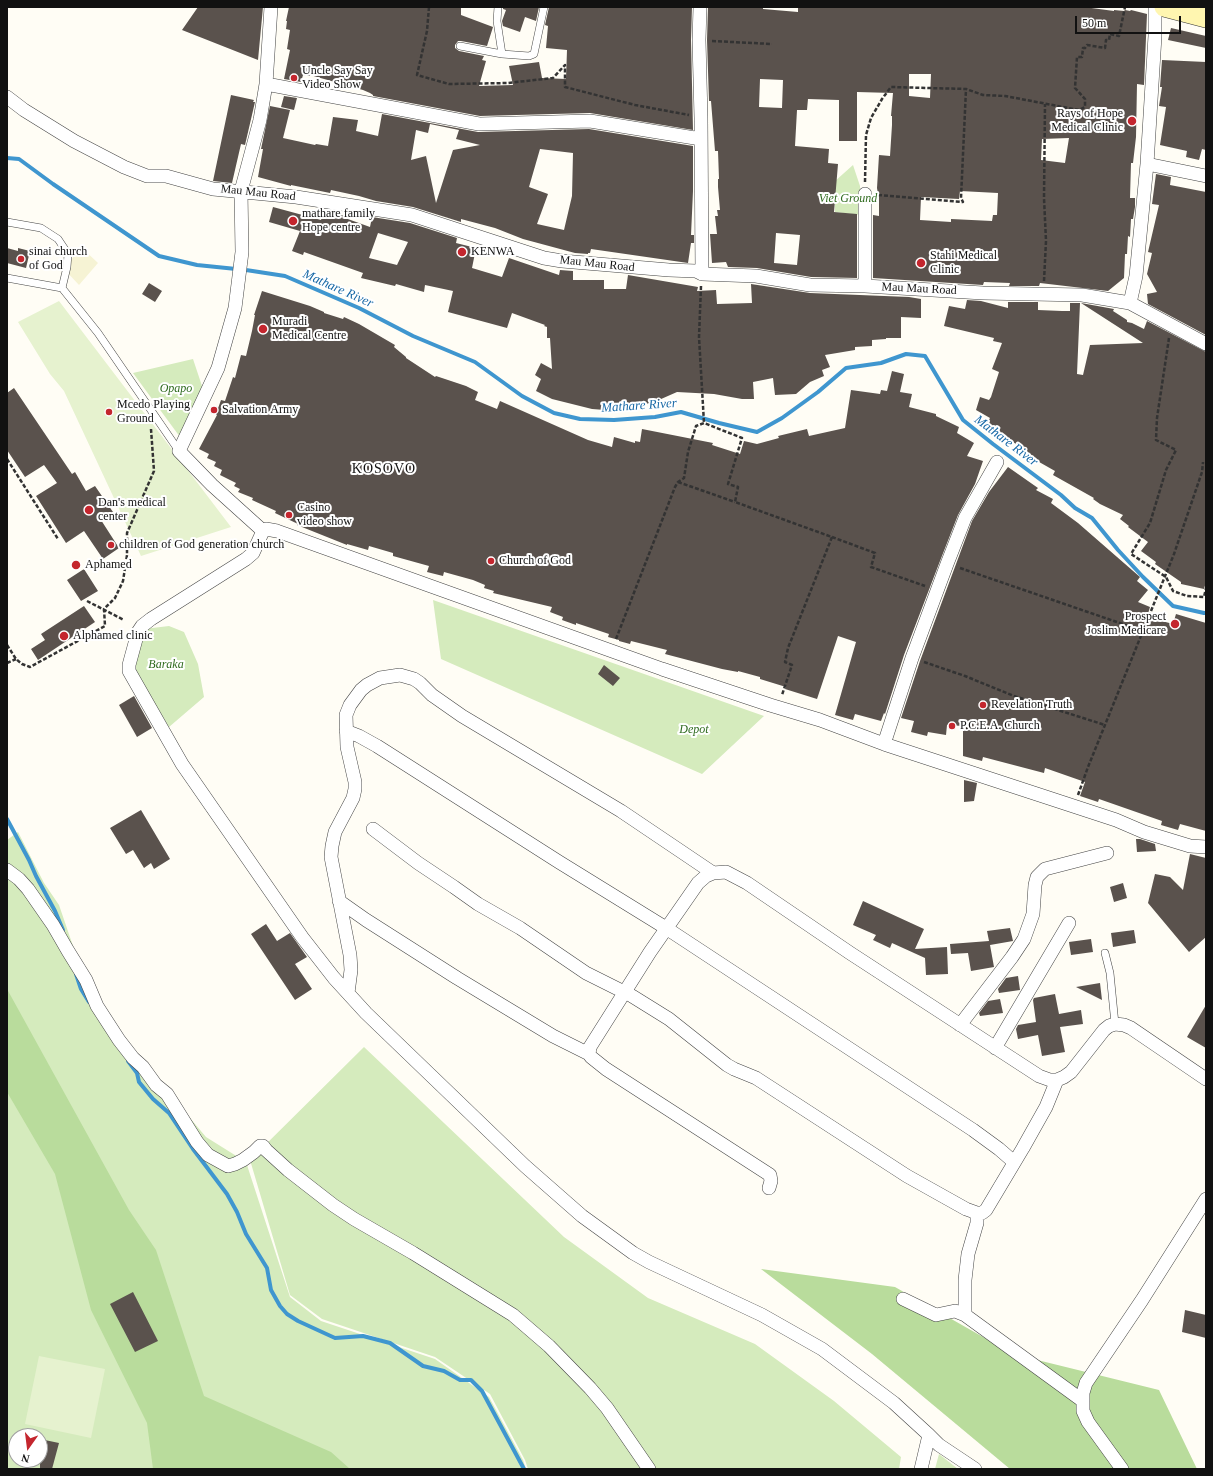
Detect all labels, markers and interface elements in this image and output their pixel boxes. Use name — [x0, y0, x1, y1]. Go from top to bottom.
scale bar — [1077, 8, 1183, 34]
text: 50 m — [1082, 16, 1106, 30]
place label: Uncle Say Say Video Show — [302, 64, 373, 92]
marker: Uncle Say Say Video Show — [289, 73, 299, 83]
place label: Rays of Hope Medical Clinic — [1051, 107, 1123, 135]
marker: Rays of Hope Medical Clinic — [1126, 115, 1138, 127]
street label: Mau Mau Road — [220, 182, 296, 204]
park label: Viet Ground — [819, 192, 877, 206]
place label: mathare family Hope centre — [302, 207, 375, 235]
marker: mathare family Hope centre — [287, 215, 299, 227]
place label: sinai church of God — [29, 245, 87, 273]
place label: KENWA — [471, 245, 514, 259]
marker: KENWA — [456, 246, 468, 258]
place label: Stahi Medical Clinic — [930, 249, 997, 277]
street label: Mau Mau Road — [559, 253, 635, 275]
marker: sinai church of God — [16, 254, 26, 264]
marker: Stahi Medical Clinic — [915, 257, 927, 269]
water label: Mathare River — [300, 266, 376, 312]
street label: Mau Mau Road — [881, 280, 957, 298]
place label: Muradi Medical Centre — [272, 315, 346, 343]
marker: Muradi Medical Centre — [257, 323, 269, 335]
park label: Opapo — [160, 382, 192, 396]
water label: Mathare River — [601, 396, 677, 416]
place label: Mcedo Playing Ground — [117, 398, 190, 426]
place label: Salvation Army — [222, 403, 298, 417]
marker: Salvation Army — [209, 405, 219, 415]
marker: Mcedo Playing Ground — [104, 407, 114, 417]
water label: Mathare River — [971, 412, 1041, 470]
district label: KOSOVO — [352, 461, 416, 477]
place label: Dan's medical center — [98, 496, 166, 524]
place label: Casino video show — [297, 501, 352, 529]
marker: Dan's medical center — [83, 504, 95, 516]
marker: Casino video show — [284, 510, 294, 520]
place label: children of God generation church — [119, 538, 284, 552]
marker: children of God generation church — [106, 540, 116, 550]
place label: Church of God — [499, 554, 571, 568]
marker: Church of God — [486, 556, 496, 566]
place label: Aphamed — [85, 558, 132, 572]
marker: Aphamed — [70, 559, 82, 571]
place label: Prospect Joslim Medicare — [1086, 610, 1166, 638]
marker: Prospect Joslim Medicare — [1169, 618, 1181, 630]
place label: Alphamed clinic — [73, 629, 153, 643]
marker: Alphamed clinic — [58, 630, 70, 642]
park label: Baraka — [148, 658, 184, 672]
place label: Revelation Truth — [991, 698, 1072, 712]
marker: Revelation Truth — [978, 700, 988, 710]
place label: P.C.E.A. Church — [960, 719, 1040, 733]
marker: P.C.E.A. Church — [947, 721, 957, 731]
park label: Depot — [679, 723, 709, 737]
north arrow — [8, 1428, 48, 1468]
text: N — [20, 1452, 31, 1465]

